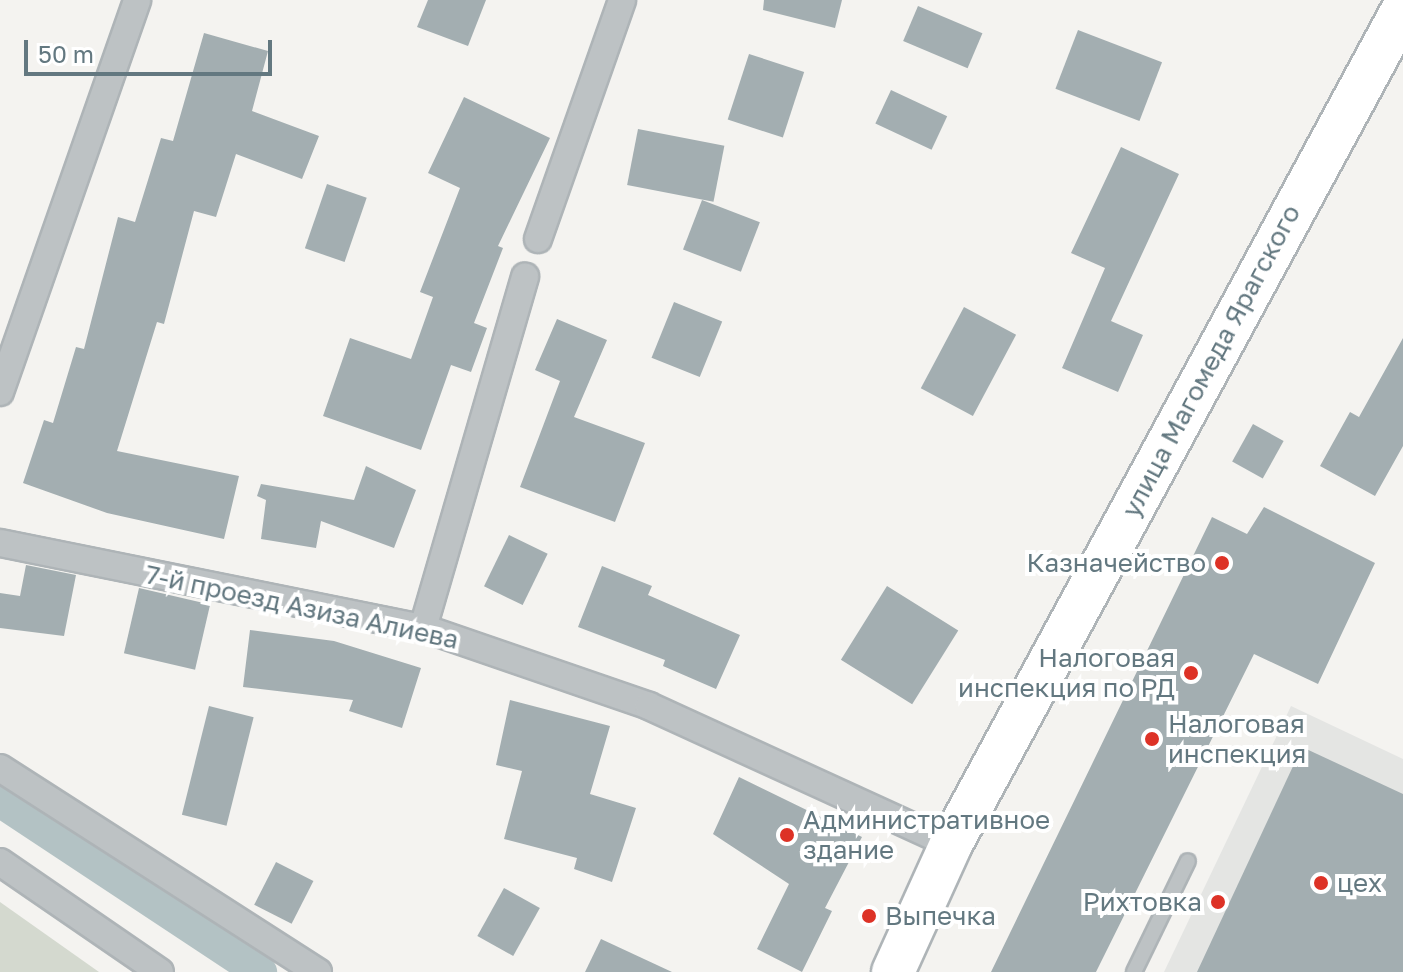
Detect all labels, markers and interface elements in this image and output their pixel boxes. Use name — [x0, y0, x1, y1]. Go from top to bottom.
scale bar — [28, 24, 276, 74]
text: 50 m — [38, 39, 94, 68]
street label: улица Магомеда Ярагского — [1115, 199, 1307, 523]
place label: Казначейство — [1027, 547, 1206, 579]
marker: Казначейство — [1213, 554, 1231, 572]
street label: 7-й проезд Азиза Алиева — [143, 559, 461, 655]
place label: Налоговая инспекция по РД — [958, 642, 1175, 704]
marker: Налоговая инспекция по РД — [1182, 664, 1200, 682]
place label: Налоговая инспекция — [1168, 708, 1306, 770]
marker: Налоговая инспекция — [1143, 730, 1161, 748]
place label: Административное здание — [803, 804, 1050, 866]
marker: Административное здание — [778, 826, 796, 844]
place label: цех — [1337, 867, 1382, 899]
marker: цех — [1312, 874, 1330, 892]
place label: Рихтовка — [1083, 886, 1202, 918]
marker: Рихтовка — [1209, 893, 1227, 911]
place label: Выпечка — [885, 900, 996, 932]
marker: Выпечка — [860, 907, 878, 925]

